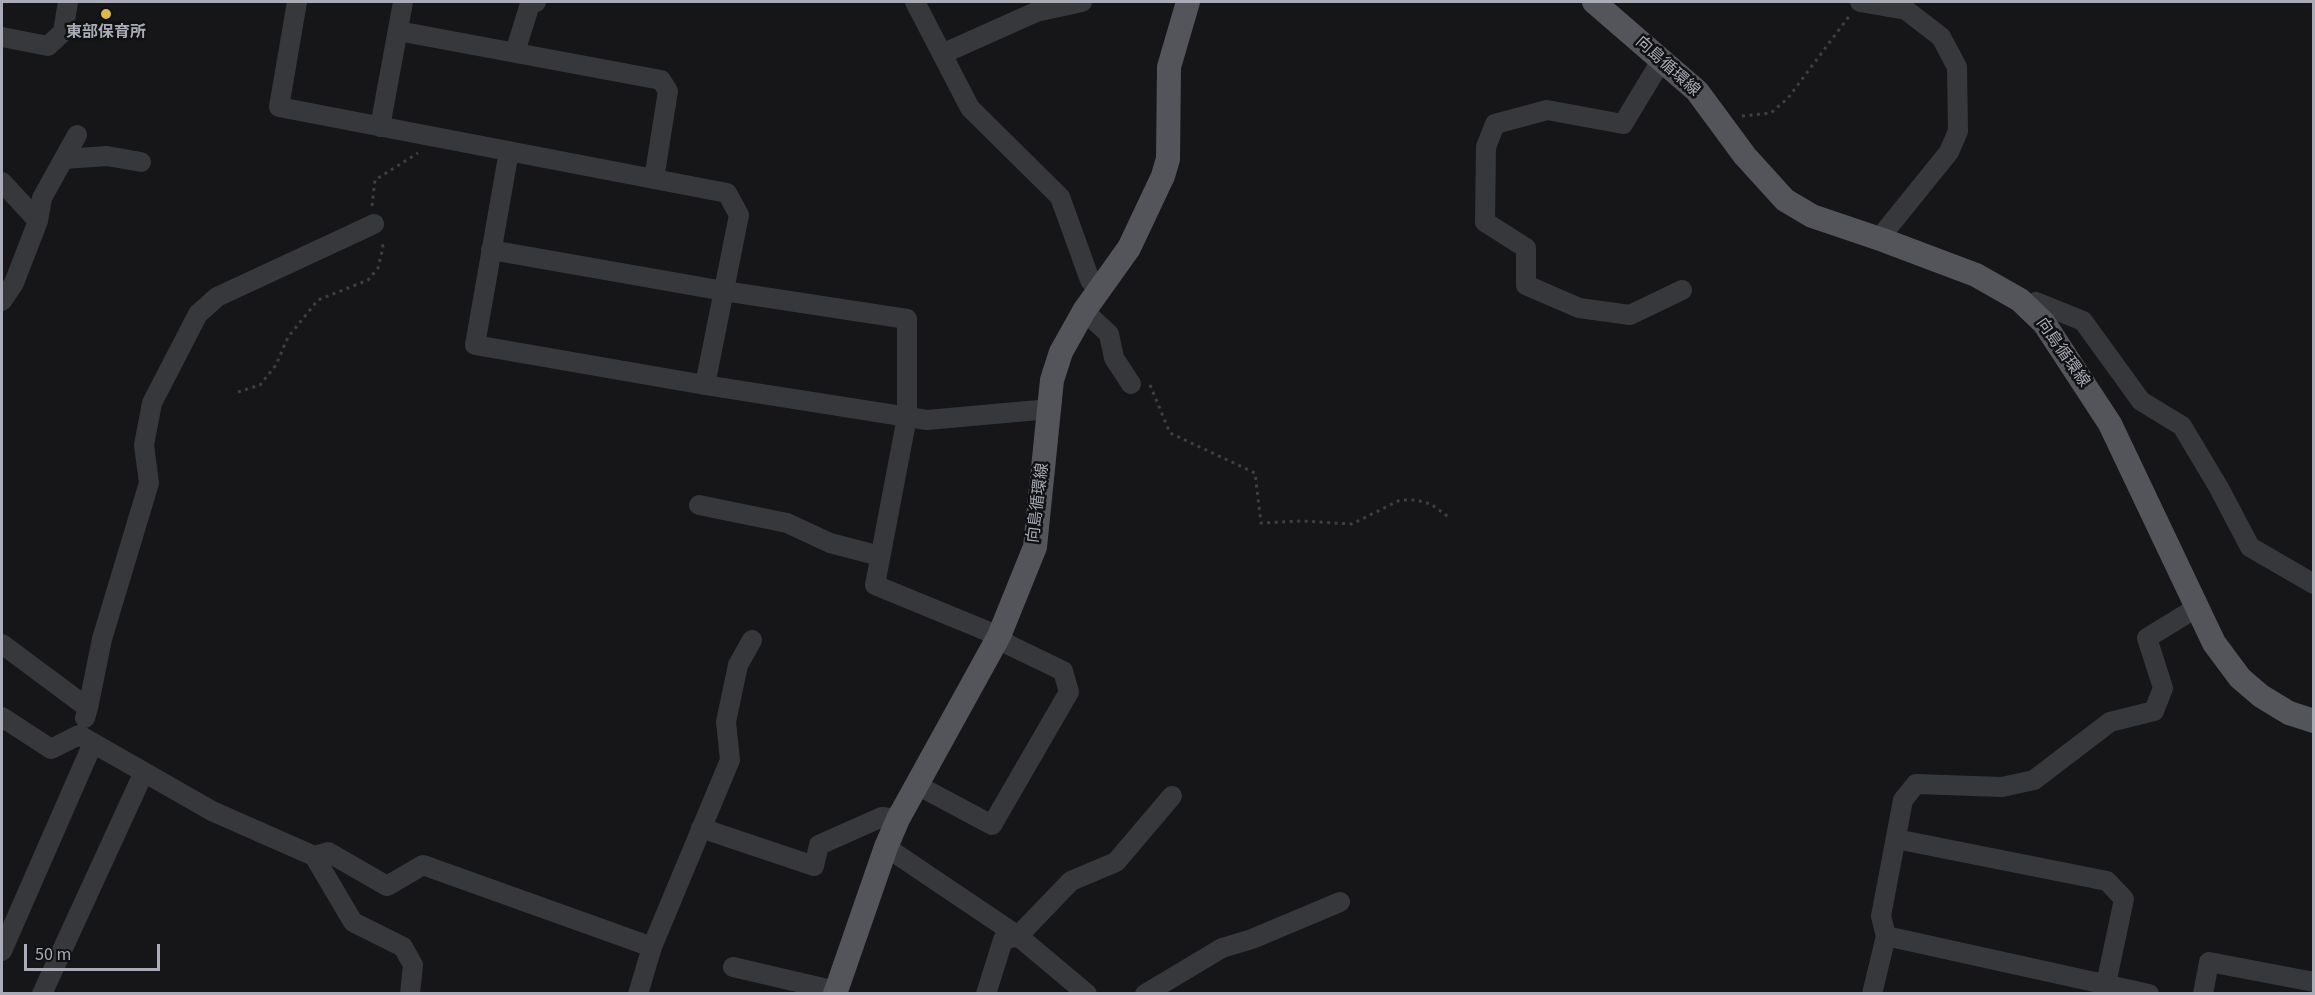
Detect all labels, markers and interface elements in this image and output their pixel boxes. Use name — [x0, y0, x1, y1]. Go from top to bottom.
marker: 東部保育所 — [99, 7, 113, 21]
place label: 東部保育所 — [66, 23, 146, 43]
street label: 向島循環線 — [1631, 33, 1703, 101]
street label: 向島循環線 — [2031, 315, 2093, 391]
street label: 向島循環線 — [1025, 462, 1053, 544]
scale bar — [27, 932, 164, 970]
text: 50 m — [35, 942, 71, 967]

